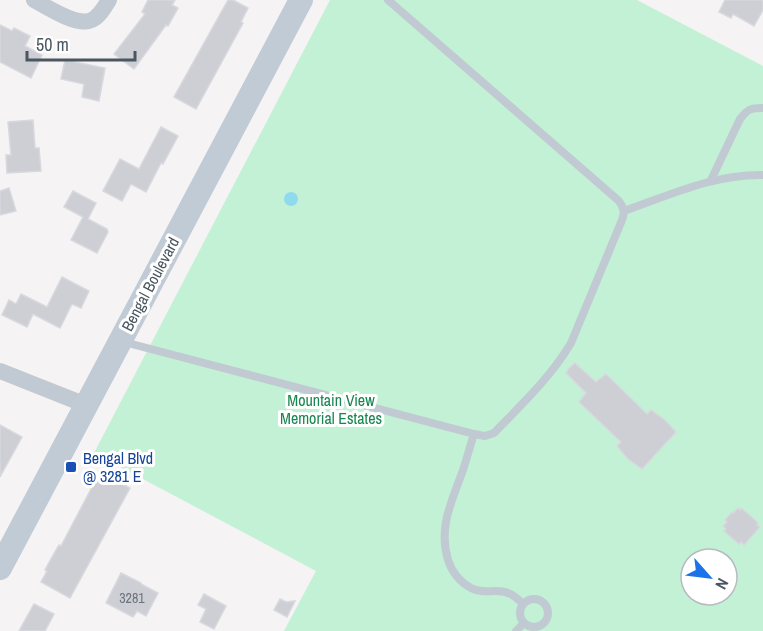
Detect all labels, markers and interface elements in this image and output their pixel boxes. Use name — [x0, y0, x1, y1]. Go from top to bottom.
scale bar — [27, 24, 135, 62]
text: 50 m — [36, 32, 69, 57]
street label: Bengal Boulevard — [116, 233, 184, 335]
park label: Mountain View Memorial Estates — [280, 389, 382, 429]
place label: Bengal Blvd @ 3281 E — [83, 447, 153, 487]
marker: Bengal Blvd @ 3281 E — [64, 460, 78, 474]
north arrow — [679, 547, 739, 607]
text: N — [710, 575, 734, 593]
house number: 3281 — [119, 589, 145, 607]

